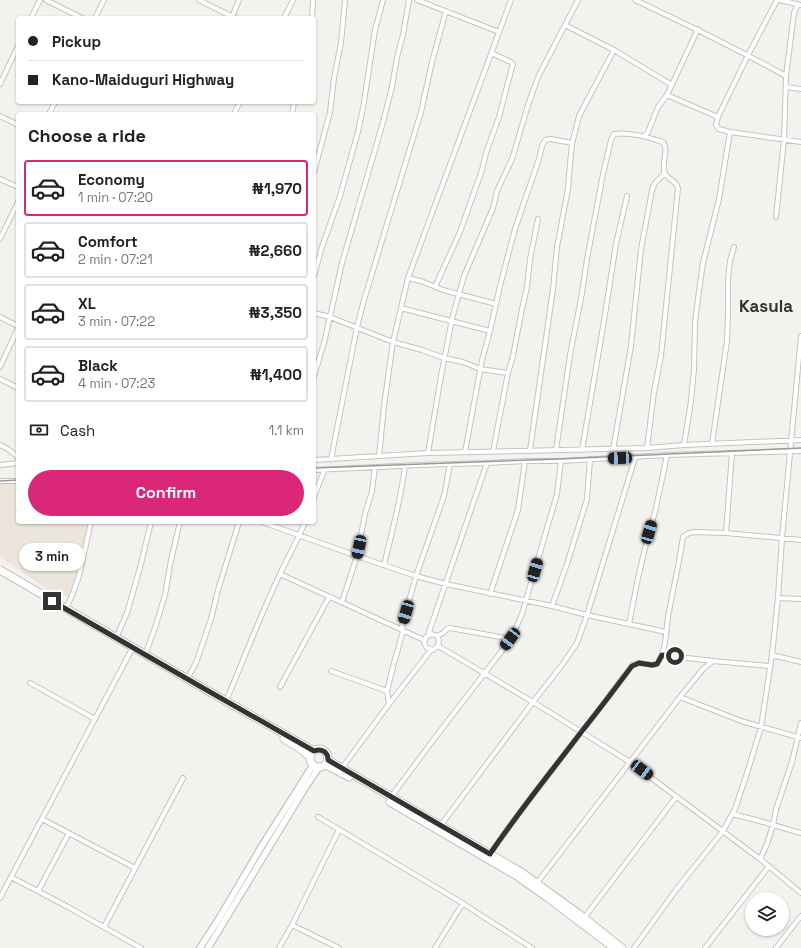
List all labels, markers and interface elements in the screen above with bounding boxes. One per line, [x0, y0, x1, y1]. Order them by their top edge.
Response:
text: Pickup [52, 32, 101, 51]
text: Kano-Maiduguri Highway [52, 70, 234, 89]
text: Choose a ride [28, 124, 146, 147]
icon: car [30, 170, 66, 206]
text: Economy [78, 170, 145, 189]
text: ₦1,970 [252, 179, 302, 198]
text: 1 min · 07:20 [78, 189, 153, 206]
icon: car [30, 232, 66, 268]
text: Comfort [78, 232, 138, 251]
text: ₦2,660 [248, 241, 302, 260]
text: 2 min · 07:21 [78, 251, 153, 268]
icon: car [30, 294, 66, 330]
text: XL [78, 294, 96, 313]
district label: Kasula [739, 295, 793, 317]
text: ₦3,350 [249, 303, 302, 322]
text: 3 min · 07:22 [78, 313, 155, 330]
icon: car [30, 356, 66, 392]
text: Black [78, 356, 118, 375]
text: ₦1,400 [250, 365, 302, 384]
text: 4 min · 07:23 [78, 375, 155, 392]
icon: cash [28, 419, 50, 441]
text: Cash [60, 421, 95, 440]
text: 1.1 km [269, 422, 304, 439]
car [608, 452, 632, 464]
button: Confirm [28, 470, 304, 516]
car [640, 519, 658, 545]
car [351, 534, 367, 560]
callout: 3 min [19, 543, 85, 571]
text: 3 min [35, 548, 69, 565]
car [526, 557, 544, 583]
route end [43, 592, 61, 610]
car [397, 599, 415, 625]
car [498, 626, 522, 652]
route start [666, 647, 684, 665]
car [629, 758, 655, 782]
map controls [745, 892, 789, 936]
button: layers [745, 892, 789, 936]

